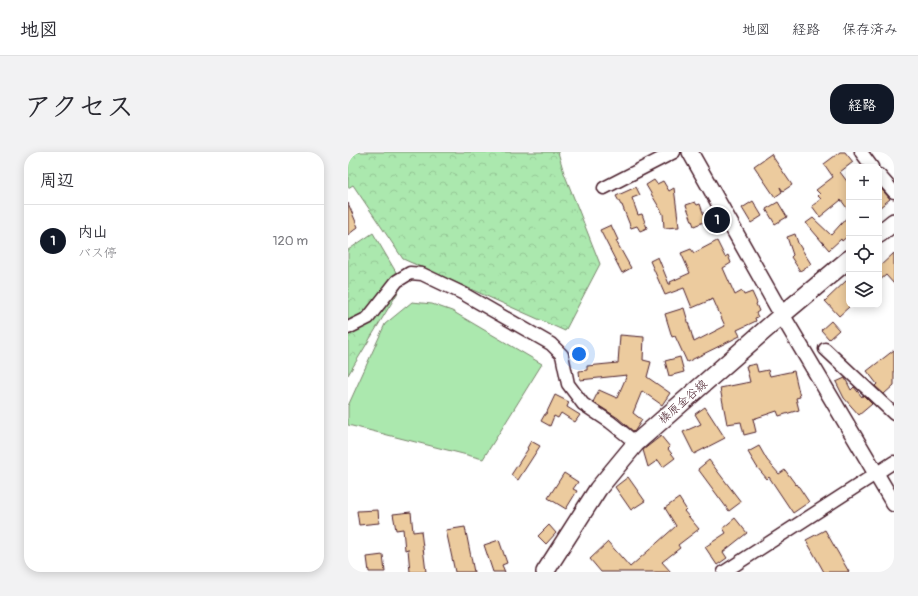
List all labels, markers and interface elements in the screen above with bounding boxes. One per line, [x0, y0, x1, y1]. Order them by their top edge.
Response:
text: 地図 [20, 18, 58, 42]
text: 地図 [742, 21, 770, 38]
text: 経路 [792, 21, 820, 38]
text: 保存済み [842, 21, 898, 38]
button: 経路 [830, 84, 894, 124]
text: アクセス [24, 90, 134, 125]
map controls [846, 164, 882, 308]
button: + [846, 164, 882, 200]
text: 周辺 [40, 170, 74, 191]
button: − [846, 200, 882, 236]
pin: 1 [704, 205, 730, 235]
text: 内山 [78, 223, 108, 242]
text: 1 [50, 233, 56, 249]
text: 120 m [272, 233, 308, 249]
button: locate [846, 236, 882, 272]
text: バス停 [78, 245, 117, 261]
button: layers [846, 272, 882, 308]
your location [569, 344, 589, 364]
street label: 榛原金谷線 [655, 377, 711, 427]

